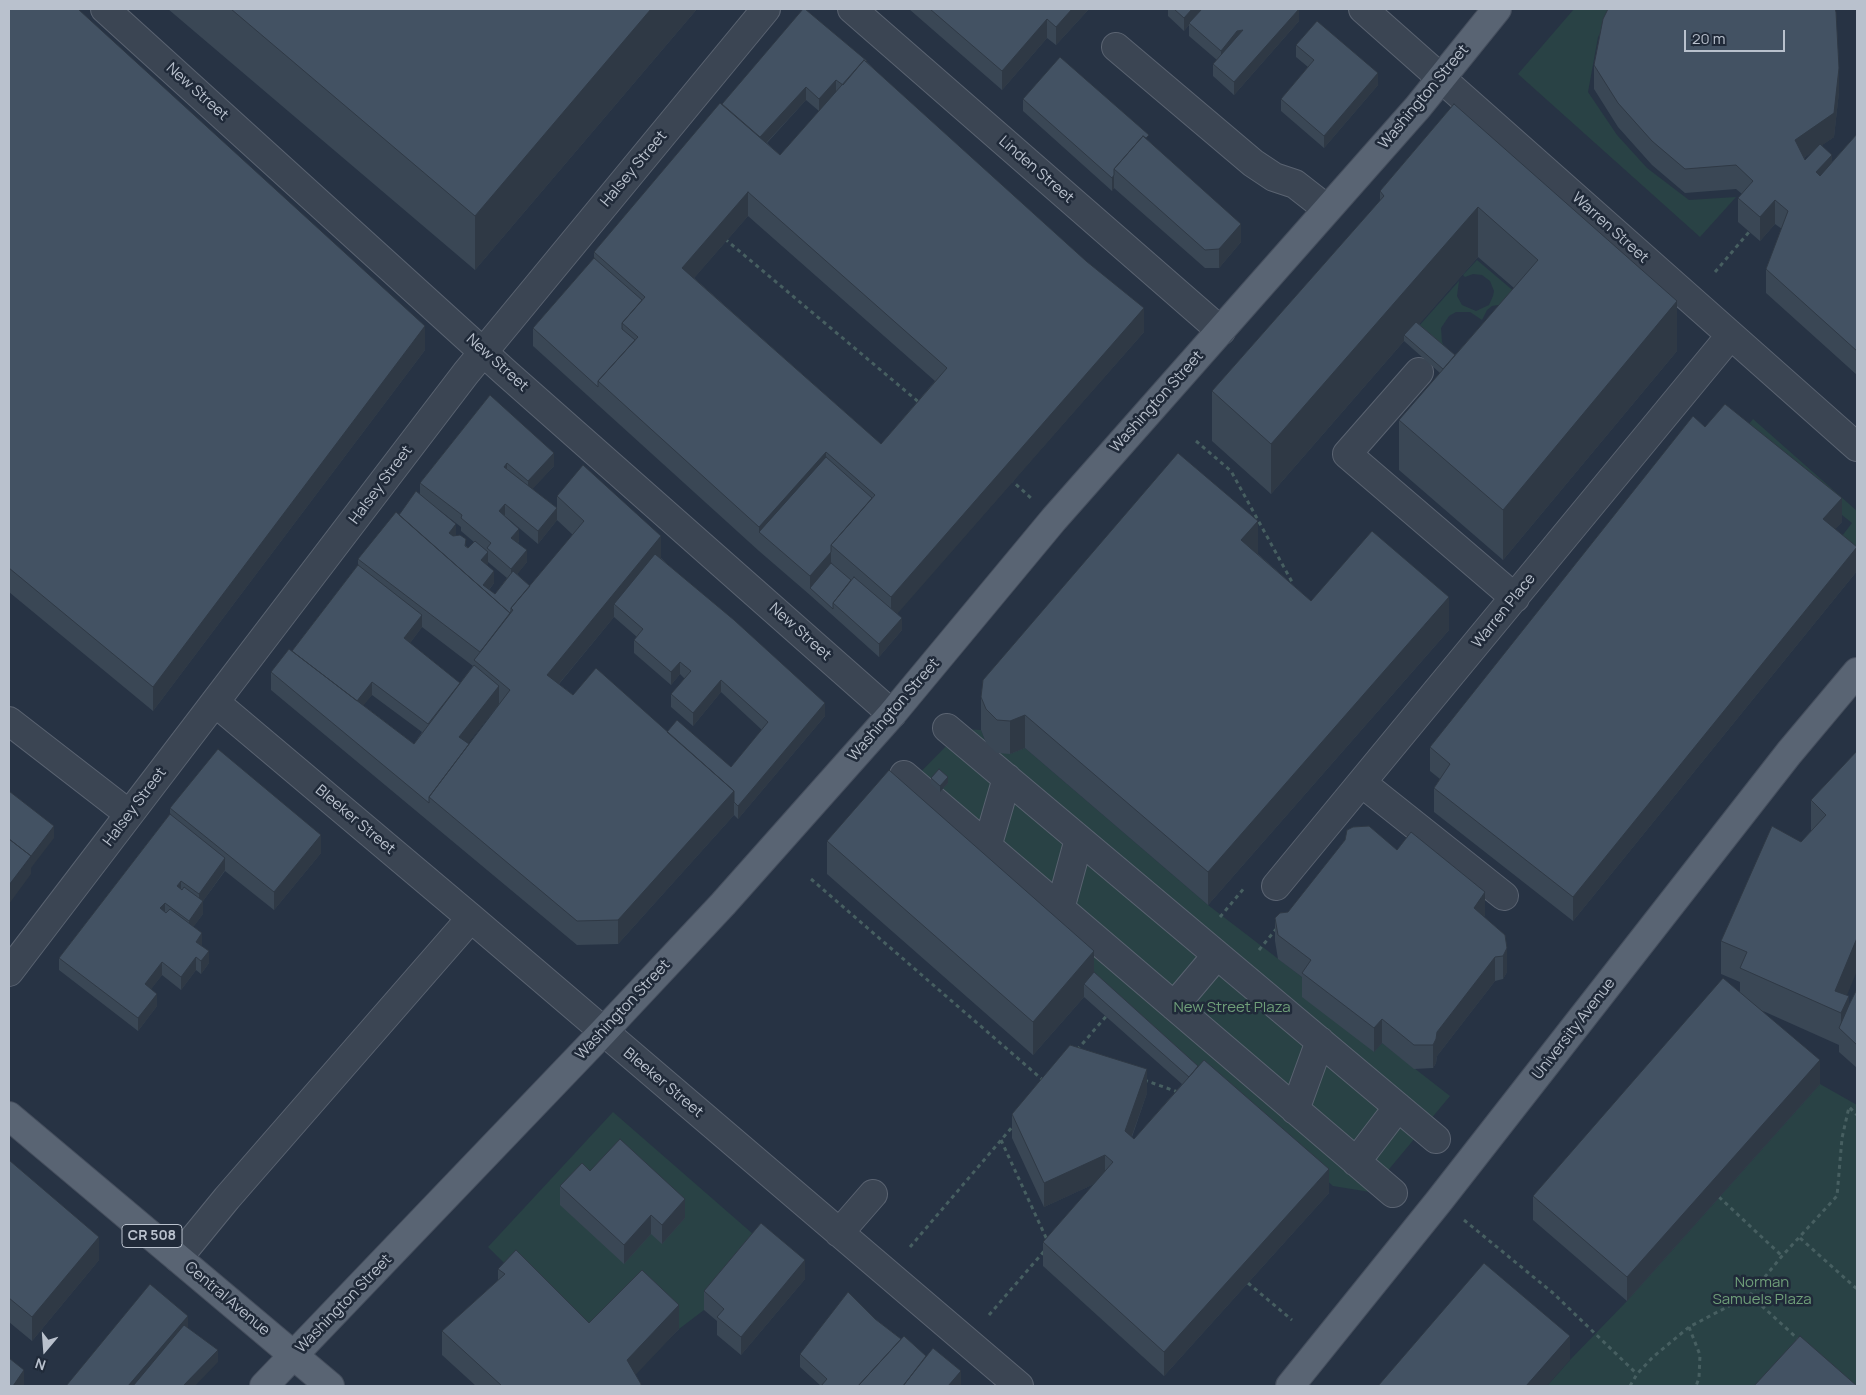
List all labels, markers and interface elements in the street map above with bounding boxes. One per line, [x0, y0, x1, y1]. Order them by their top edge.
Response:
scale bar [1686, 20, 1787, 52]
text: 20 m [1692, 28, 1725, 49]
street label: Washington Street [1375, 41, 1473, 153]
street label: New Street [162, 59, 232, 125]
street label: Halsey Street [597, 127, 671, 211]
street label: Linden Street [995, 133, 1077, 207]
street label: Warren Street [1568, 189, 1652, 267]
street label: New Street [462, 330, 532, 396]
street label: Washington Street [1107, 348, 1207, 456]
street label: Halsey Street [346, 442, 416, 528]
street label: Warren Place [1469, 570, 1539, 652]
street label: New Street [765, 599, 835, 665]
street label: Washington Street [844, 655, 944, 765]
street label: Halsey Street [100, 764, 170, 850]
street label: Bleeker Street [311, 781, 399, 859]
street label: Washington Street [572, 956, 674, 1064]
street label: University Avenue [1529, 975, 1619, 1083]
park label: New Street Plaza [1173, 999, 1291, 1017]
street label: Bleeker Street [619, 1044, 707, 1122]
road number: CR 508 [122, 1224, 182, 1248]
street label: Washington Street [292, 1251, 396, 1357]
street label: Central Avenue [181, 1258, 273, 1340]
park label: Norman Samuels Plaza [1712, 1274, 1812, 1309]
north arrow [20, 1325, 70, 1375]
text: N [32, 1354, 48, 1375]

